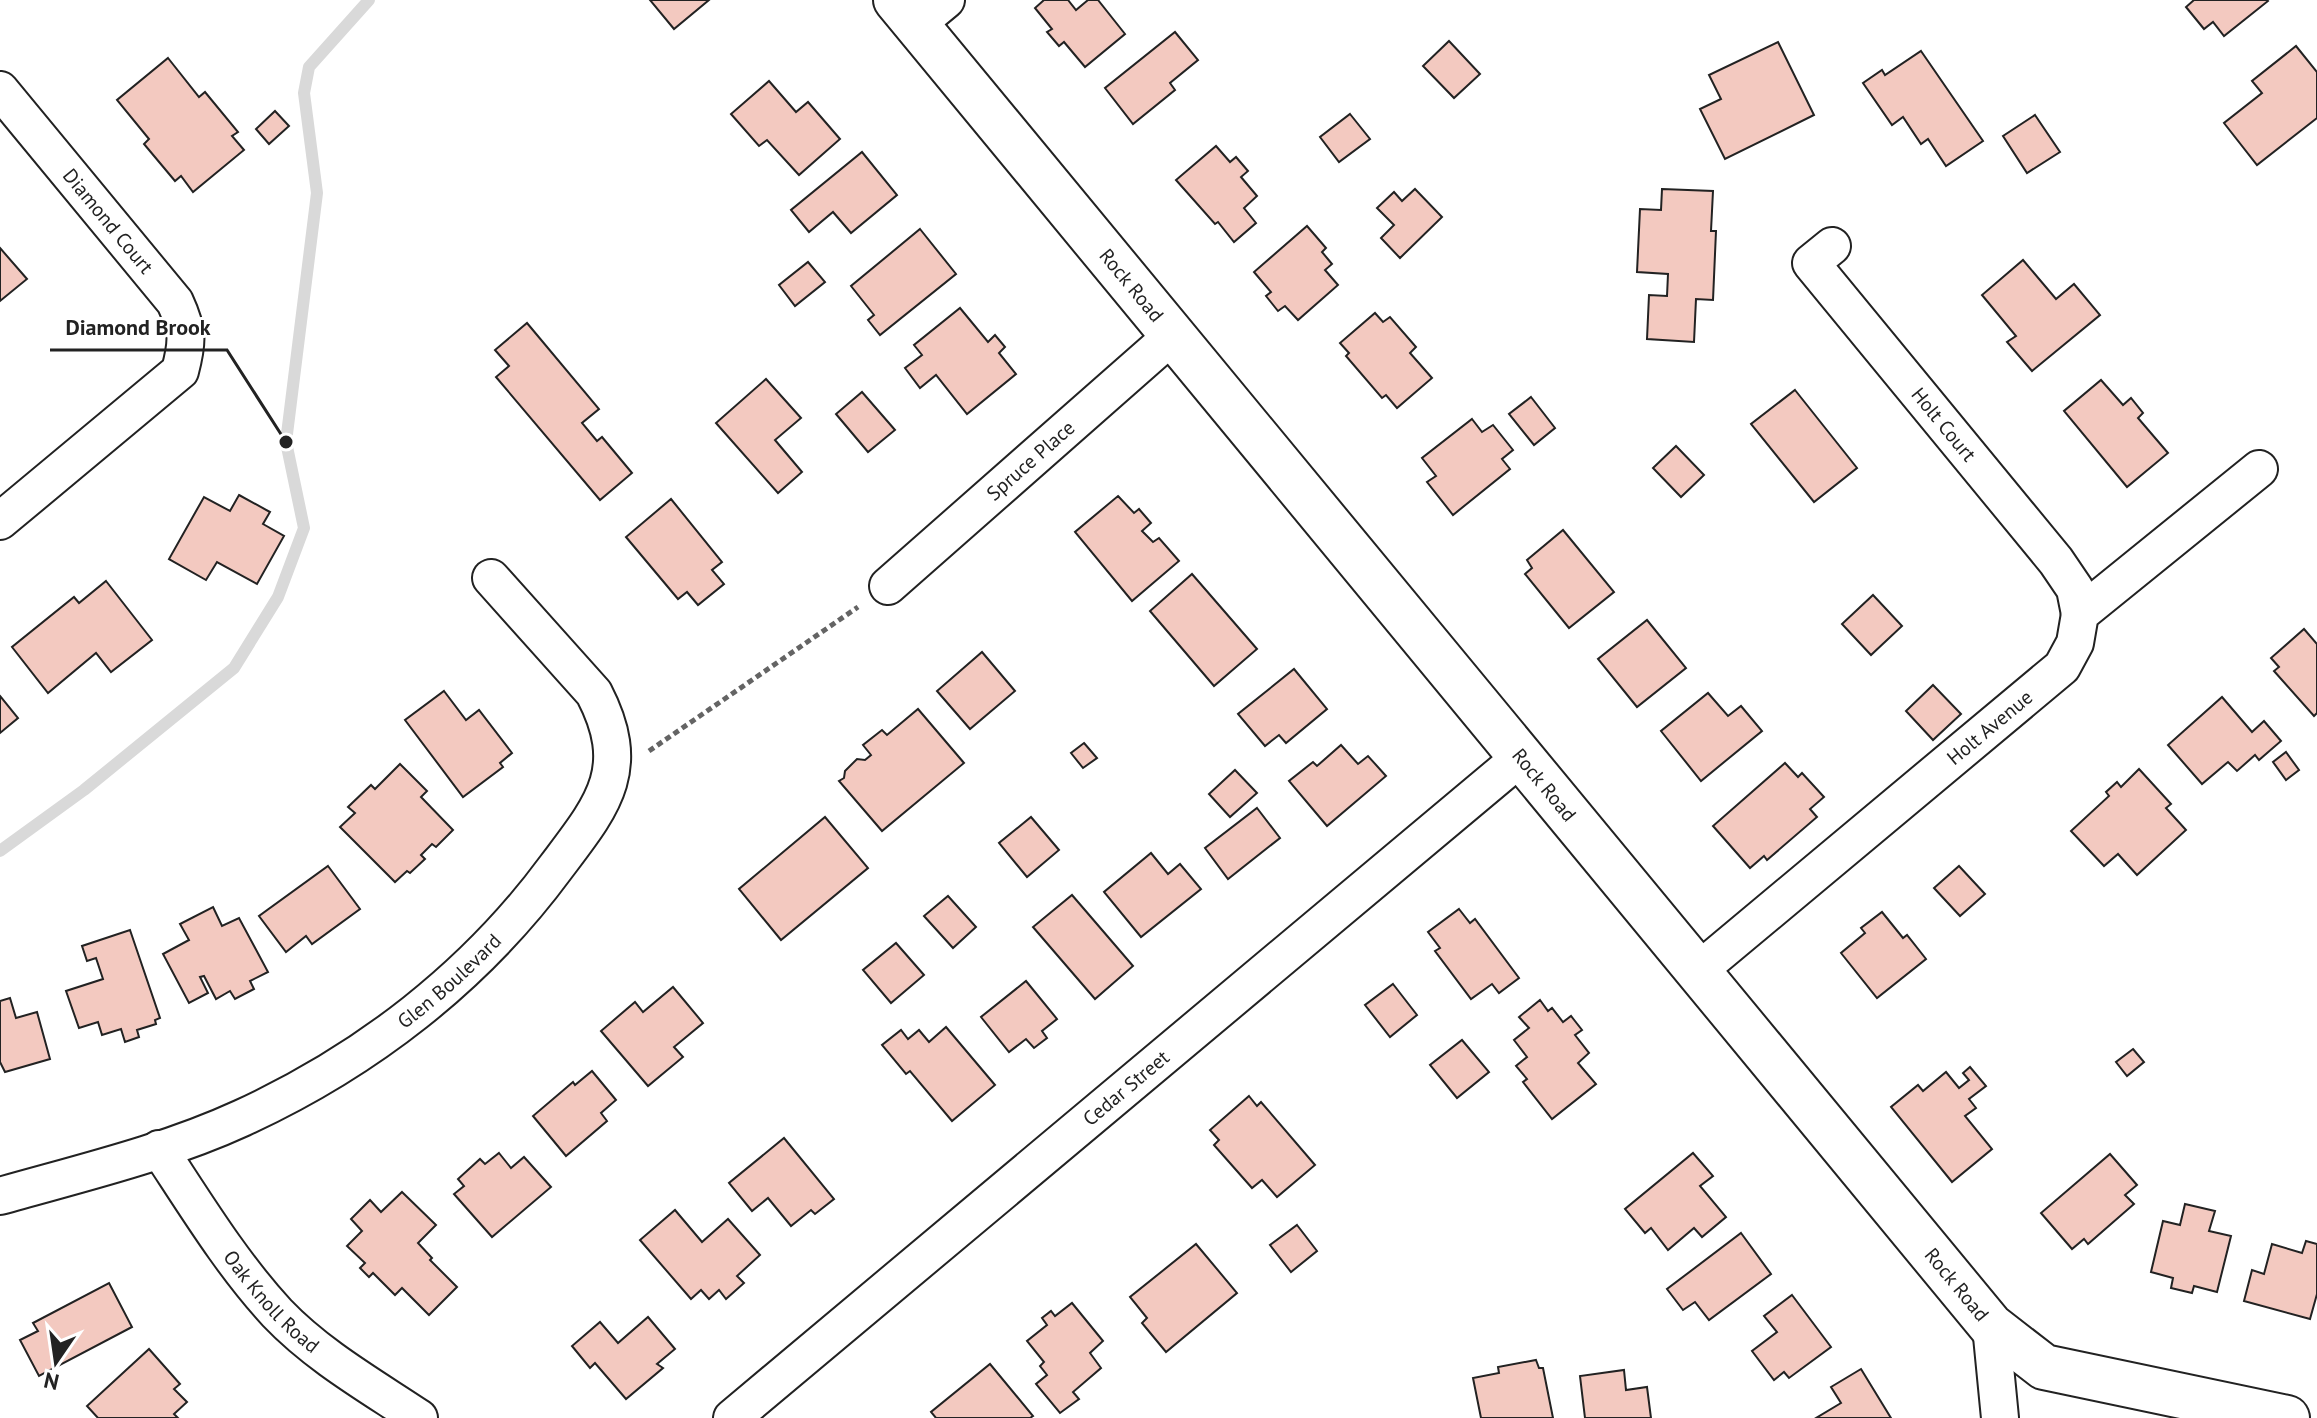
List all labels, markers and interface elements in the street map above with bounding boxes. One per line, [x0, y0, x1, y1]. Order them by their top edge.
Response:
street label: Diamond Court [57, 163, 159, 279]
street label: Rock Road [1094, 243, 1169, 327]
callout: Diamond Brook [50, 304, 227, 350]
text: Diamond Brook [65, 313, 211, 341]
street label: Holt Court [1906, 382, 1982, 467]
street label: Spruce Place [981, 415, 1080, 506]
street label: Holt Avenue [1941, 684, 2038, 771]
street label: Rock Road [1506, 743, 1582, 827]
street label: Glen Boulevard [392, 928, 507, 1034]
street label: Cedar Street [1077, 1044, 1175, 1132]
street label: Rock Road [1919, 1243, 1995, 1327]
street label: Oak Knoll Road [218, 1245, 325, 1359]
north arrow [16, 1322, 96, 1402]
text: N [41, 1366, 62, 1397]

